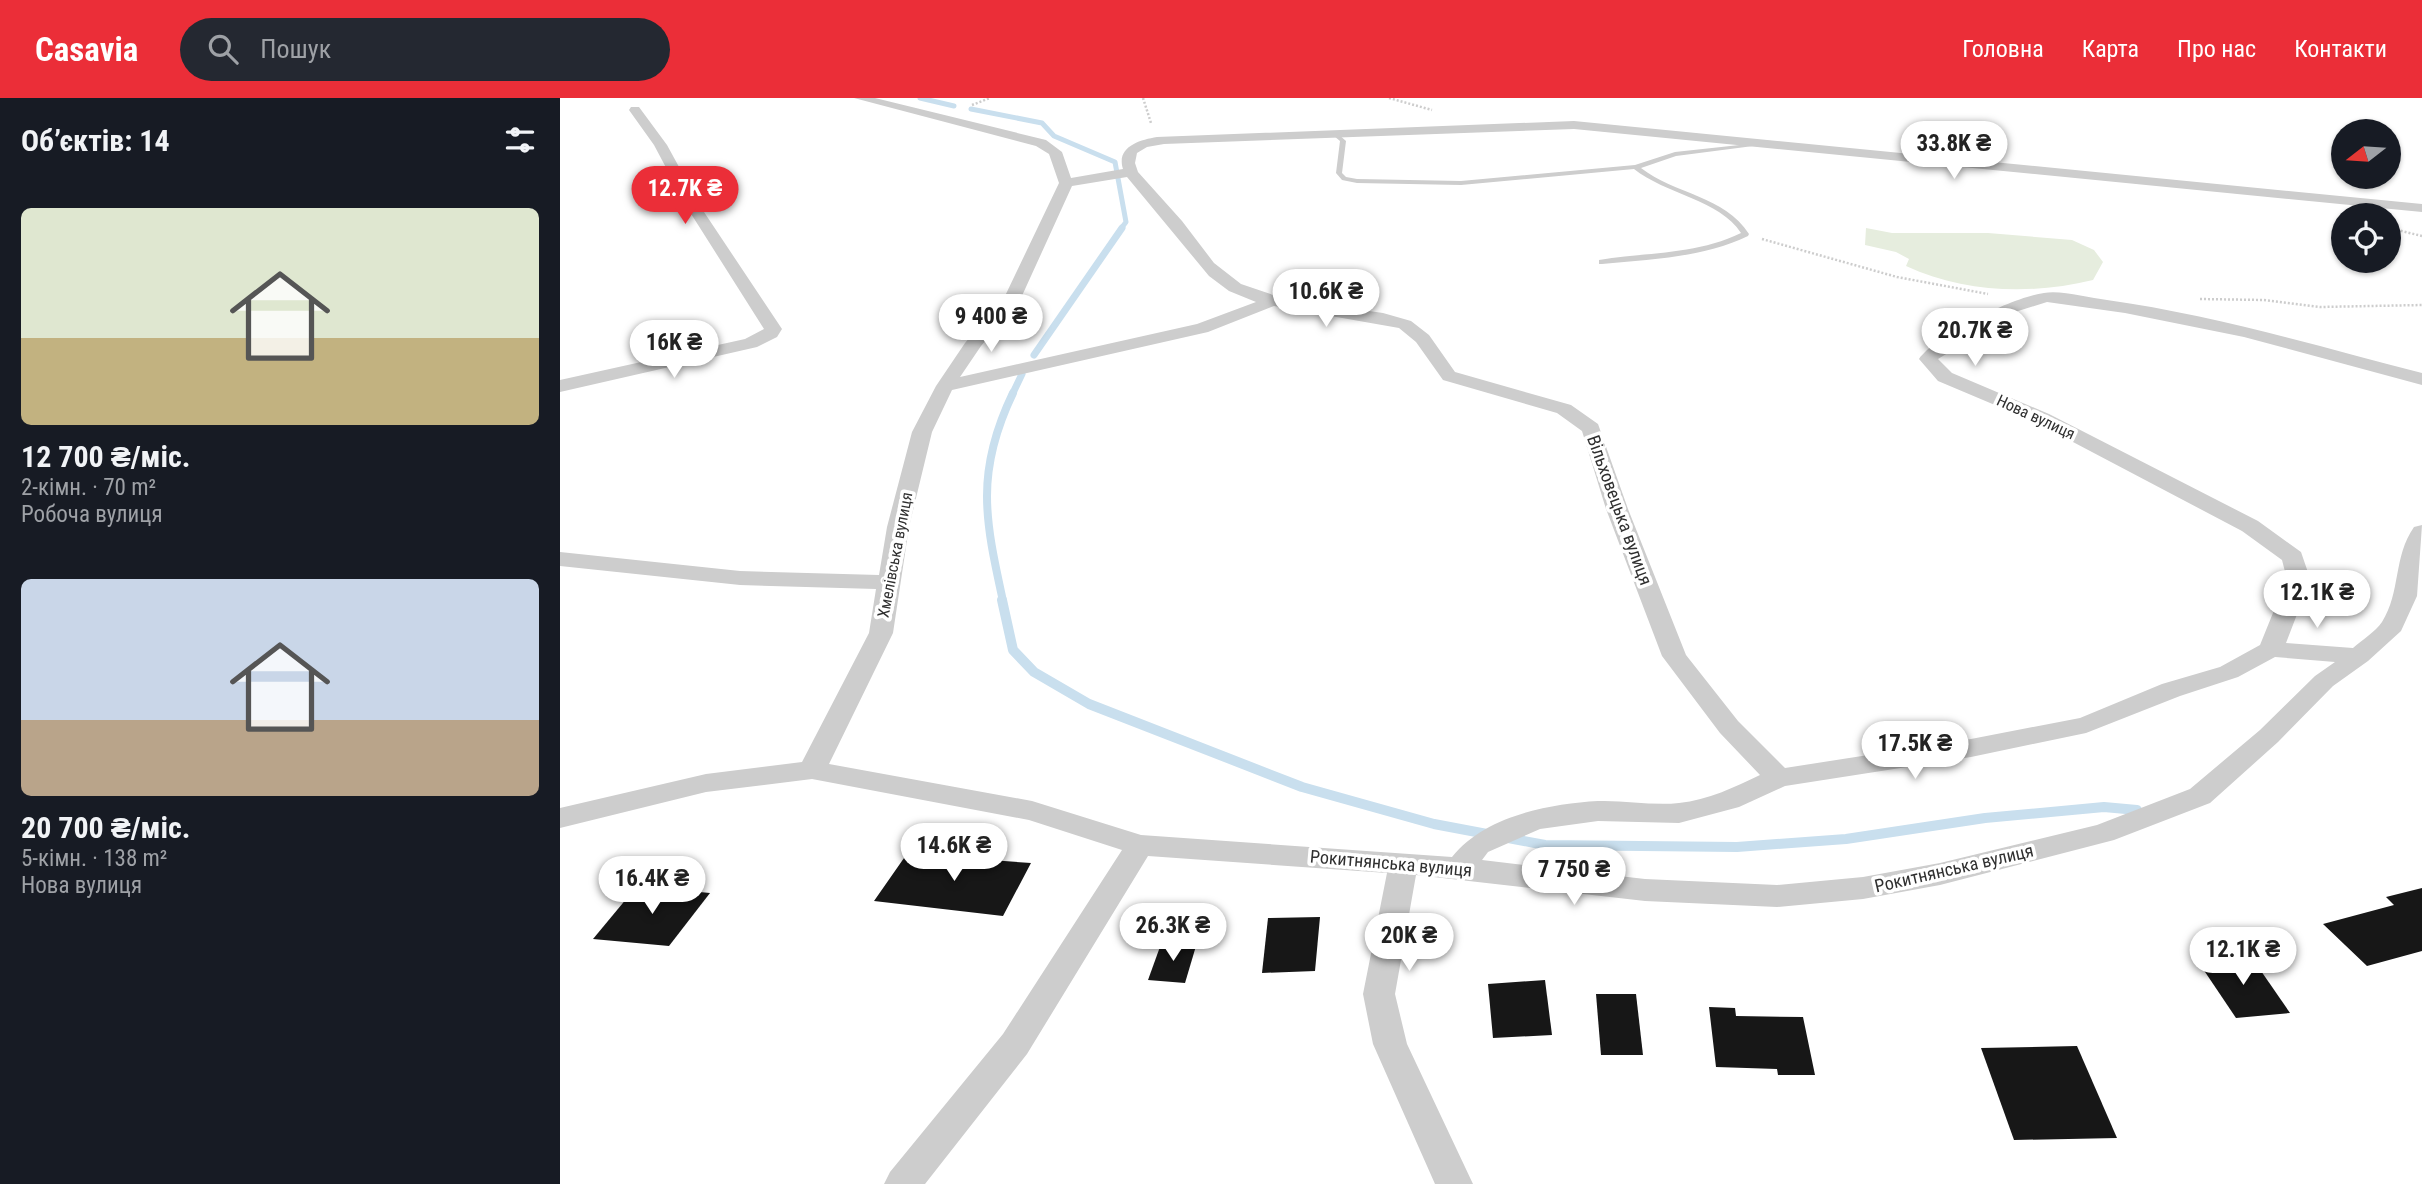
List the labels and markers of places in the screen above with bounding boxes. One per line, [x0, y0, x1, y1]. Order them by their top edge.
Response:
pin: 33.8K ₴ [1889, 122, 2019, 181]
pin: 12.7K ₴ [620, 166, 750, 226]
pin: 10.6K ₴ [1261, 270, 1391, 329]
pin: 9 400 ₴ [926, 294, 1056, 354]
pin: 20.7K ₴ [1910, 308, 2040, 368]
pin: 16K ₴ [625, 320, 723, 380]
pin: 12.1K ₴ [2252, 570, 2382, 630]
pin: 17.5K ₴ [1850, 722, 1980, 781]
pin: 14.6K ₴ [889, 824, 1019, 883]
pin: 7 750 ₴ [1509, 848, 1639, 907]
pin: 16.4K ₴ [587, 856, 717, 916]
pin: 26.3K ₴ [1108, 904, 1238, 963]
pin: 20K ₴ [1360, 914, 1458, 973]
pin: 12.1K ₴ [2178, 928, 2308, 987]

